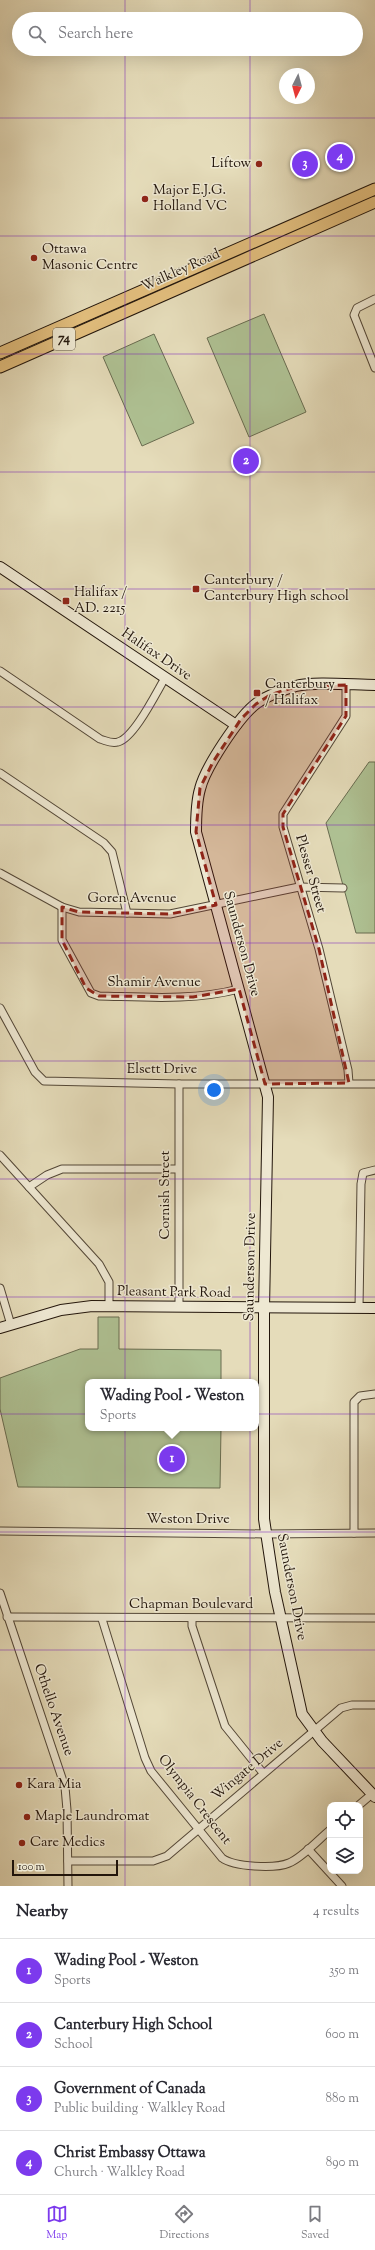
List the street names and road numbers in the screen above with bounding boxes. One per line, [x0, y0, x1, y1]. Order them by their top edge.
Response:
street label: Walkley Road [138, 245, 224, 297]
road number: 74 [53, 328, 75, 350]
street label: Halifax Drive [117, 624, 195, 686]
street label: Plesser Street [289, 833, 331, 915]
street label: Goren Avenue [88, 889, 176, 909]
street label: Saunderson Drive [217, 889, 265, 999]
street label: Shamir Avenue [107, 973, 201, 993]
street label: Elsett Drive [127, 1060, 197, 1080]
street label: Cornish Street [156, 1150, 176, 1239]
street label: Saunderson Drive [240, 1213, 262, 1321]
street label: Pleasant Park Road [117, 1282, 231, 1304]
street label: Weston Drive [146, 1510, 230, 1530]
street label: Saunderson Drive [271, 1532, 311, 1642]
street label: Chapman Boulevard [129, 1595, 253, 1615]
street label: Othello Avenue [28, 1661, 78, 1759]
street label: Wingate Drive [208, 1734, 288, 1806]
street label: Olympia Crescent [152, 1751, 236, 1849]

